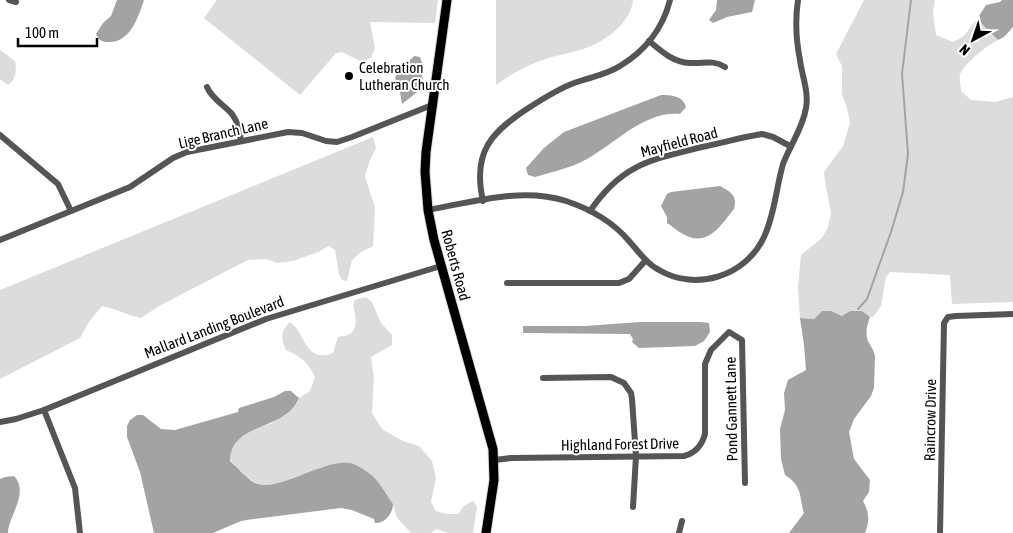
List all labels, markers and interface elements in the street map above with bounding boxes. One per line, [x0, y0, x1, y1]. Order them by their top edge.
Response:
scale bar [18, 15, 96, 47]
north arrow [948, 15, 998, 65]
text: 100 m [25, 24, 59, 41]
text: N [956, 41, 973, 59]
place label: Celebration Lutheran Church [359, 59, 449, 93]
marker: Celebration Lutheran Church [343, 70, 355, 82]
street label: Lige Branch Lane [177, 114, 270, 152]
street label: Mayfield Road [639, 124, 719, 160]
street label: Roberts Road [438, 228, 474, 302]
street label: Mallard Landing Boulevard [142, 292, 286, 362]
street label: Pond Gannett Lane [722, 356, 740, 461]
street label: Raincrow Drive [921, 379, 939, 461]
street label: Highland Forest Drive [561, 434, 679, 454]

